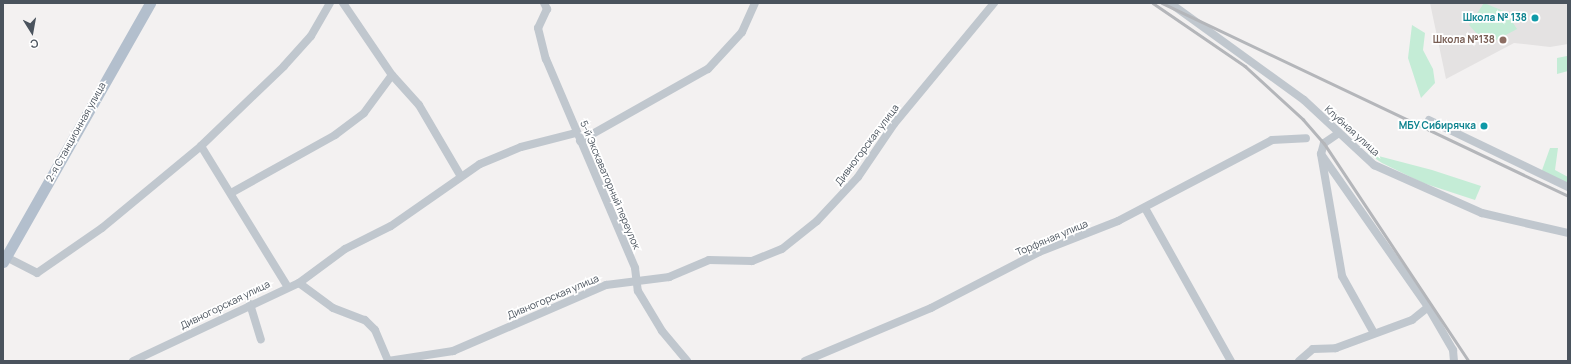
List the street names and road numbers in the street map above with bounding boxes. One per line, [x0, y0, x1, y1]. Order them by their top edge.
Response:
street label: 2-я Станционная улица [44, 80, 108, 184]
street label: Дивногорская улица [833, 102, 901, 188]
street label: Клубная улица [1322, 103, 1382, 159]
street label: 5-й Экскаваторный переулок [577, 119, 643, 251]
street label: Торфяная улица [1014, 217, 1090, 259]
street label: Дивногорская улица [505, 272, 601, 322]
street label: Дивногорская улица [178, 278, 272, 332]

